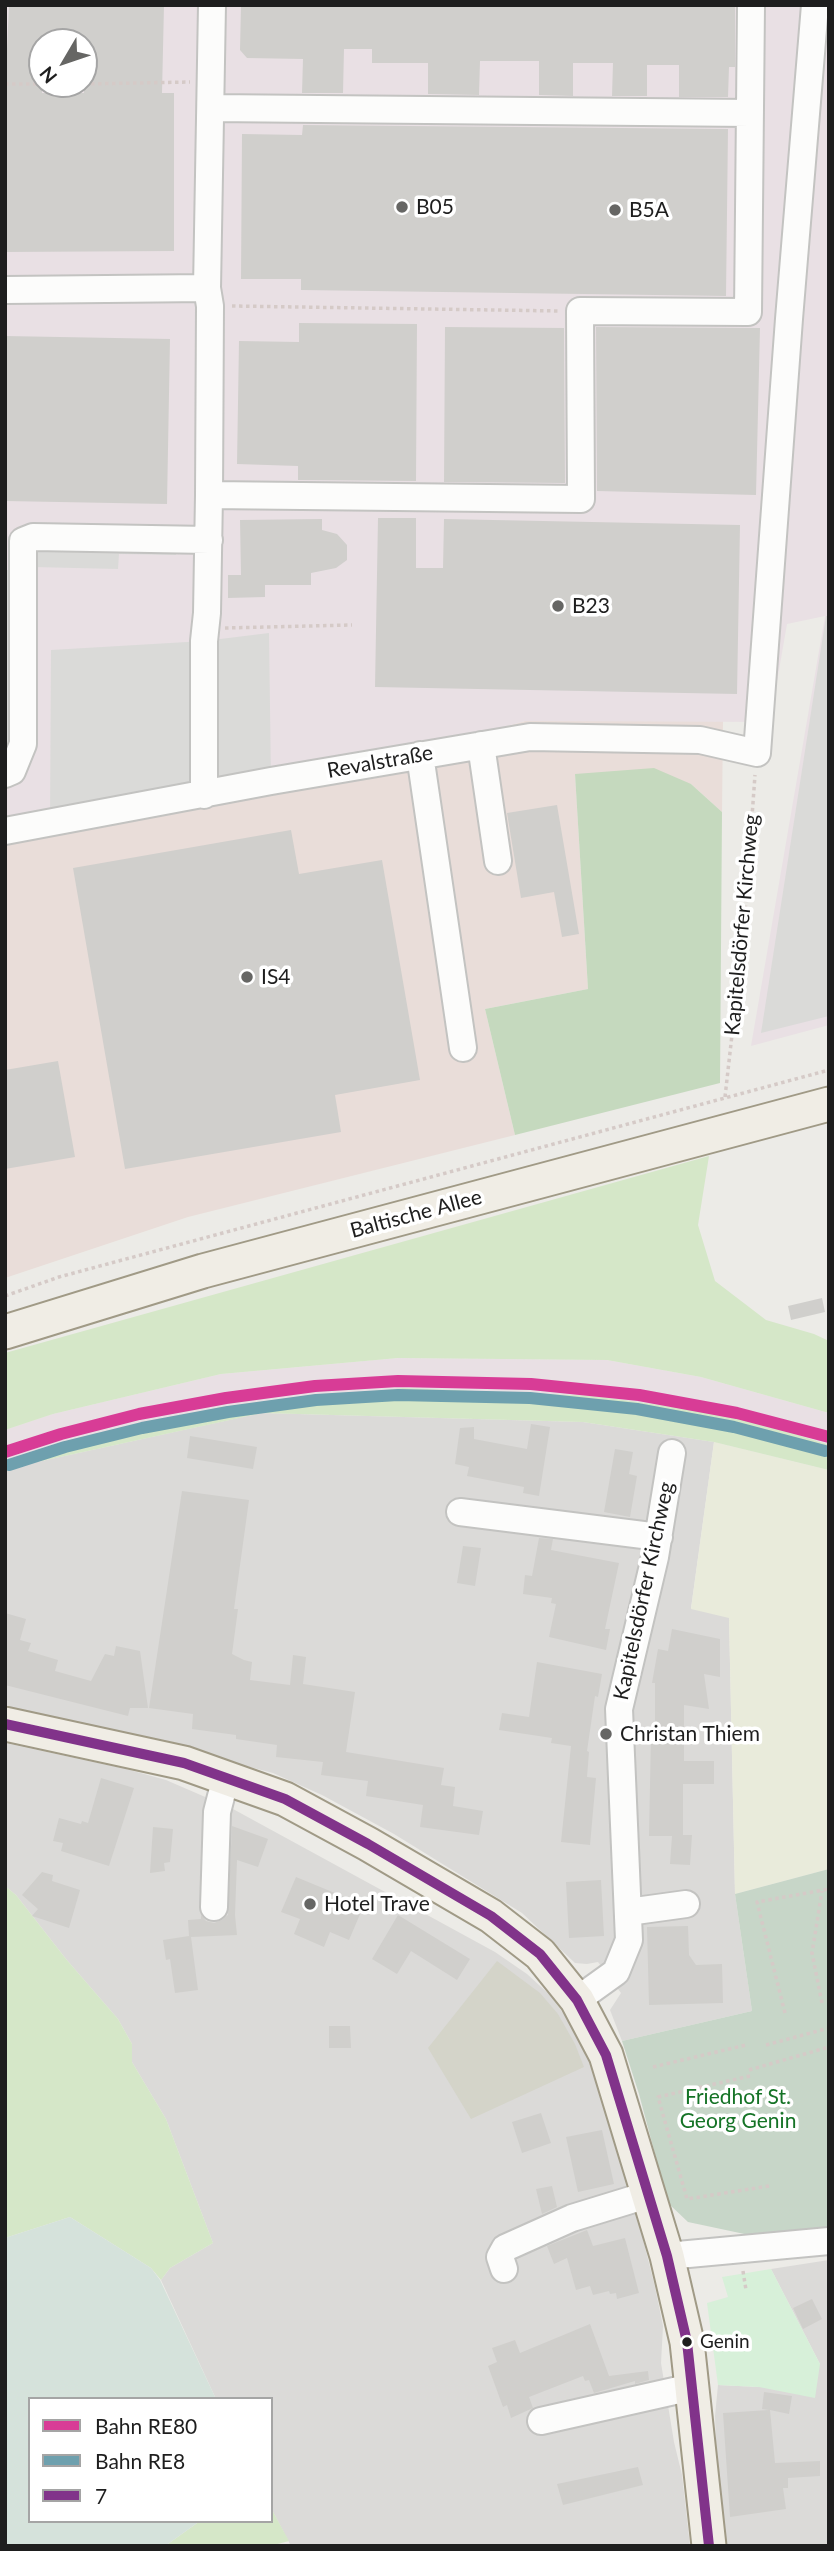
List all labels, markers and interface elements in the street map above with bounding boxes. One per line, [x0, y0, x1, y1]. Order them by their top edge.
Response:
north arrow [28, 28, 98, 98]
text: N [34, 62, 61, 88]
place label: B05 [416, 194, 454, 220]
place label: B5A [629, 197, 669, 223]
marker: B05 [394, 199, 410, 215]
marker: B5A [607, 202, 623, 218]
place label: B23 [572, 593, 610, 619]
marker: B23 [550, 598, 566, 614]
street label: Revalstraße [325, 740, 435, 784]
street label: Kapitelsdörfer Kirchweg [720, 813, 764, 1037]
place label: IS4 [261, 964, 290, 990]
marker: IS4 [239, 969, 255, 985]
street label: Baltische Allee [347, 1184, 485, 1244]
street label: Kapitelsdörfer Kirchweg [609, 1480, 679, 1702]
place label: Christan Thiem [620, 1721, 760, 1747]
marker: Christan Thiem [598, 1726, 614, 1742]
place label: Hotel Trave [324, 1891, 430, 1917]
marker: Hotel Trave [302, 1896, 318, 1912]
park label: Friedhof St. Georg Genin [680, 2084, 796, 2134]
place label: Genin [700, 2331, 750, 2353]
marker: Genin [680, 2335, 694, 2349]
legend [28, 2397, 273, 2523]
text: Bahn RE80 [95, 2413, 197, 2438]
text: Bahn RE8 [95, 2448, 185, 2473]
text: 7 [95, 2483, 107, 2508]

